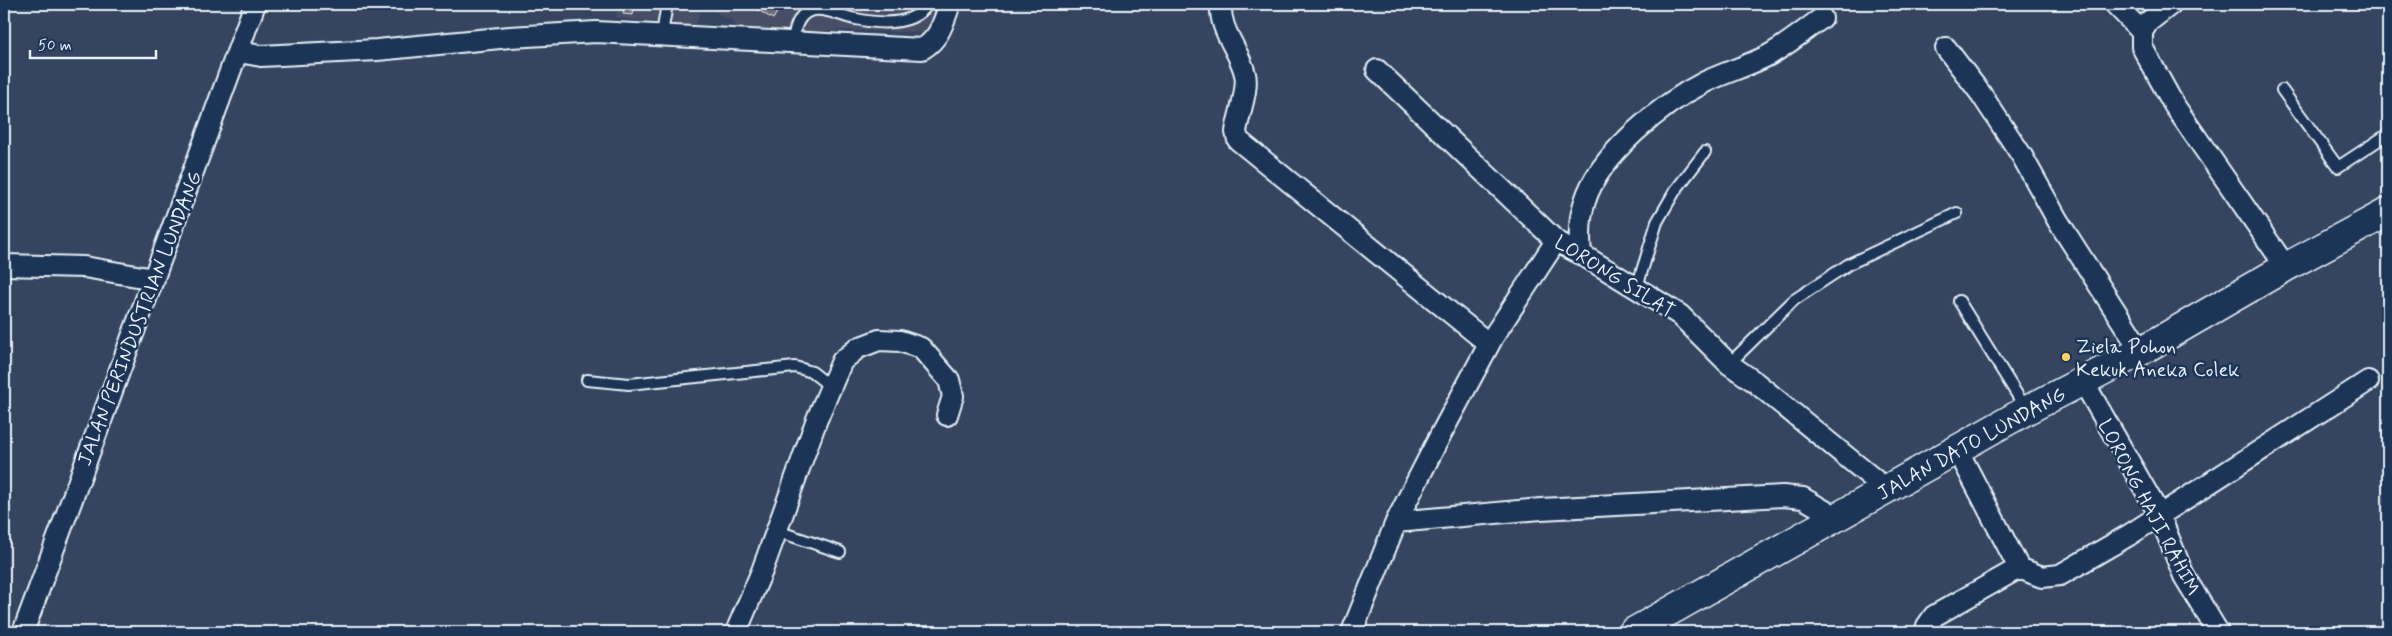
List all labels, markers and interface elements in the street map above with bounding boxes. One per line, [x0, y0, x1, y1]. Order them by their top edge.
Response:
scale bar [30, 28, 156, 60]
text: 50 m [38, 36, 72, 56]
street label: JALAN PERINDUSTRIAN LUNDANG [72, 167, 209, 470]
street label: LORONG SILAT [1549, 229, 1680, 325]
place label: Ziela Pohon Kekuk Aneka Colek [2076, 334, 2240, 384]
marker: Ziela Pohon Kekuk Aneka Colek [2060, 351, 2072, 363]
street label: JALAN DATO LUNDANG [1873, 381, 2071, 507]
street label: LORONG HAJI RAHIM [2091, 415, 2207, 601]

